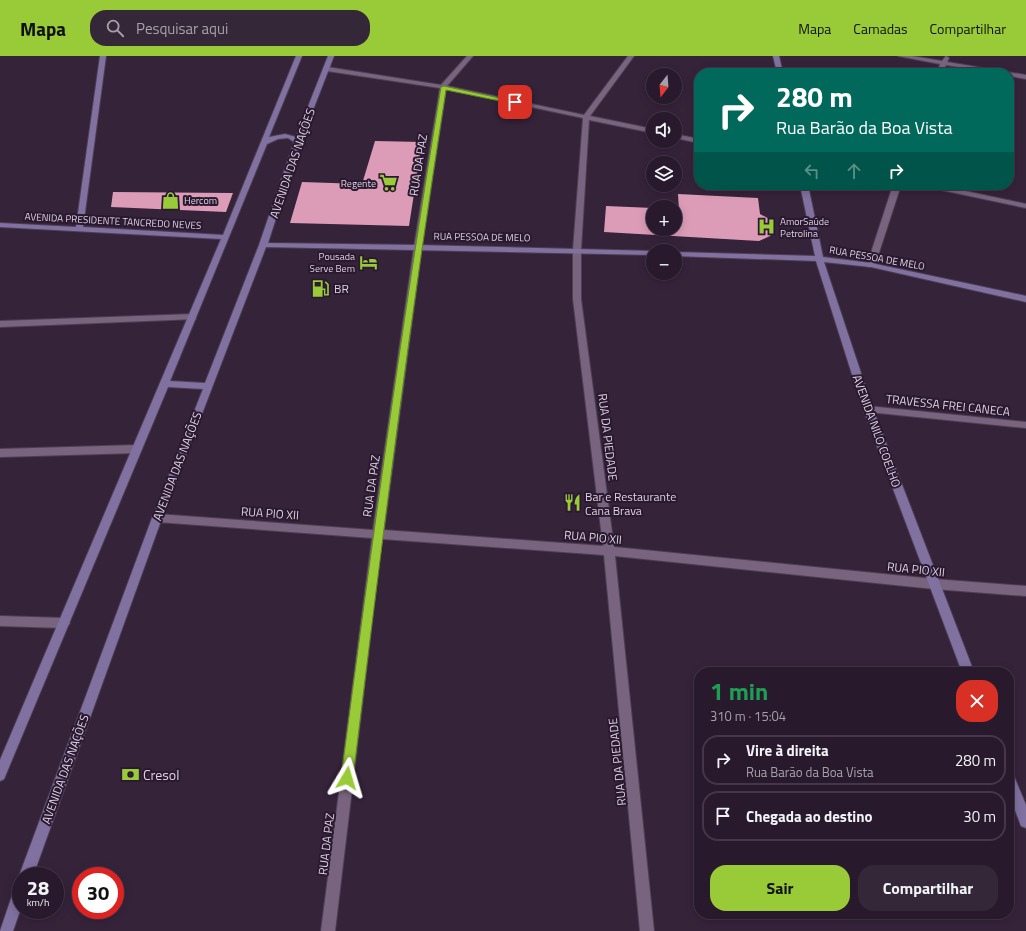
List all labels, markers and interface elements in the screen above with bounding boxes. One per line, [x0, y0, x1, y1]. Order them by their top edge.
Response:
search box [90, 10, 370, 46]
text: Mapa [20, 14, 66, 43]
icon: search [104, 17, 126, 39]
text: Pesquisar aqui [136, 17, 228, 40]
text: Mapa [798, 18, 831, 39]
text: Camadas [853, 18, 908, 39]
text: Compartilhar [930, 18, 1006, 39]
north arrow [646, 68, 682, 104]
map controls [646, 68, 682, 280]
text: 280 m [776, 75, 853, 118]
icon: right [710, 84, 762, 136]
pin [498, 85, 532, 119]
icon: arrive [504, 91, 526, 113]
street label: AVENIDA DAS NAÇÕES [264, 105, 320, 221]
button: sound [646, 112, 682, 148]
text: Rua Barão da Boa Vista [776, 114, 953, 141]
street label: RUA DA PAZ [404, 133, 432, 197]
button: layers [646, 156, 682, 192]
icon: left [801, 160, 823, 182]
icon: ahead [843, 160, 865, 182]
icon: right [885, 160, 907, 182]
supermarket icon: Regente [379, 173, 399, 193]
place label: Regente [341, 176, 376, 191]
shop icon: Hercom [161, 190, 181, 210]
place label: Hercom [184, 193, 217, 208]
button: + [646, 200, 682, 236]
street label: AVENIDA PRESIDENTE TANCREDO NEVES [24, 209, 202, 233]
place label: AmorSaúde Petrolina [780, 214, 829, 241]
hospital icon: AmorSaúde Petrolina [757, 217, 777, 237]
street label: RUA PESSOA DE MELO [433, 229, 531, 245]
street label: RUA PESSOA DE MELO [828, 242, 926, 274]
button: − [646, 244, 682, 280]
place label: Pousada Serve Bem [310, 249, 355, 276]
hotel icon: Pousada Serve Bem [358, 252, 378, 272]
fuel station icon: BR [311, 278, 331, 298]
place label: BR [334, 279, 349, 298]
street label: AVENIDA NILO COELHO [848, 372, 906, 490]
street label: TRAVESSA FREI CANECA [885, 389, 1011, 421]
street label: RUA DA PIEDADE [593, 392, 623, 482]
street label: AVENIDA DAS NAÇÕES [147, 409, 207, 523]
street label: RUA DA PAZ [357, 454, 385, 518]
place label: Bar e Restaurante Cana Brava [585, 487, 676, 520]
restaurant icon: Bar e Restaurante Cana Brava [562, 493, 582, 513]
street label: RUA PIO XII [240, 501, 300, 525]
street label: RUA PIO XII [563, 525, 623, 549]
street label: RUA PIO XII [886, 557, 946, 581]
text: 1 min [710, 673, 768, 709]
button: close [956, 680, 998, 722]
text: 310 m · 15:04 [710, 706, 786, 726]
street label: AVENIDA DAS NAÇÕES [36, 712, 94, 826]
street label: RUA DA PIEDADE [603, 717, 631, 807]
text: Vire à direita [746, 739, 829, 762]
icon: right [712, 749, 734, 771]
text: 280 m [955, 749, 996, 772]
position arrow [326, 757, 368, 799]
text: Rua Barão da Boa Vista [746, 762, 874, 782]
bank icon: Cresol [120, 764, 140, 784]
place label: Cresol [143, 764, 179, 785]
icon: arrive [712, 805, 734, 827]
text: Chegada ao destino [746, 805, 872, 828]
text: 30 m [963, 805, 996, 828]
street label: RUA DA PAZ [313, 812, 339, 876]
button: Sair [710, 865, 850, 911]
button: Compartilhar [858, 865, 998, 911]
speed limit sign: 30 [72, 867, 124, 919]
text: 28 [27, 872, 49, 903]
text: km/h [27, 895, 49, 910]

